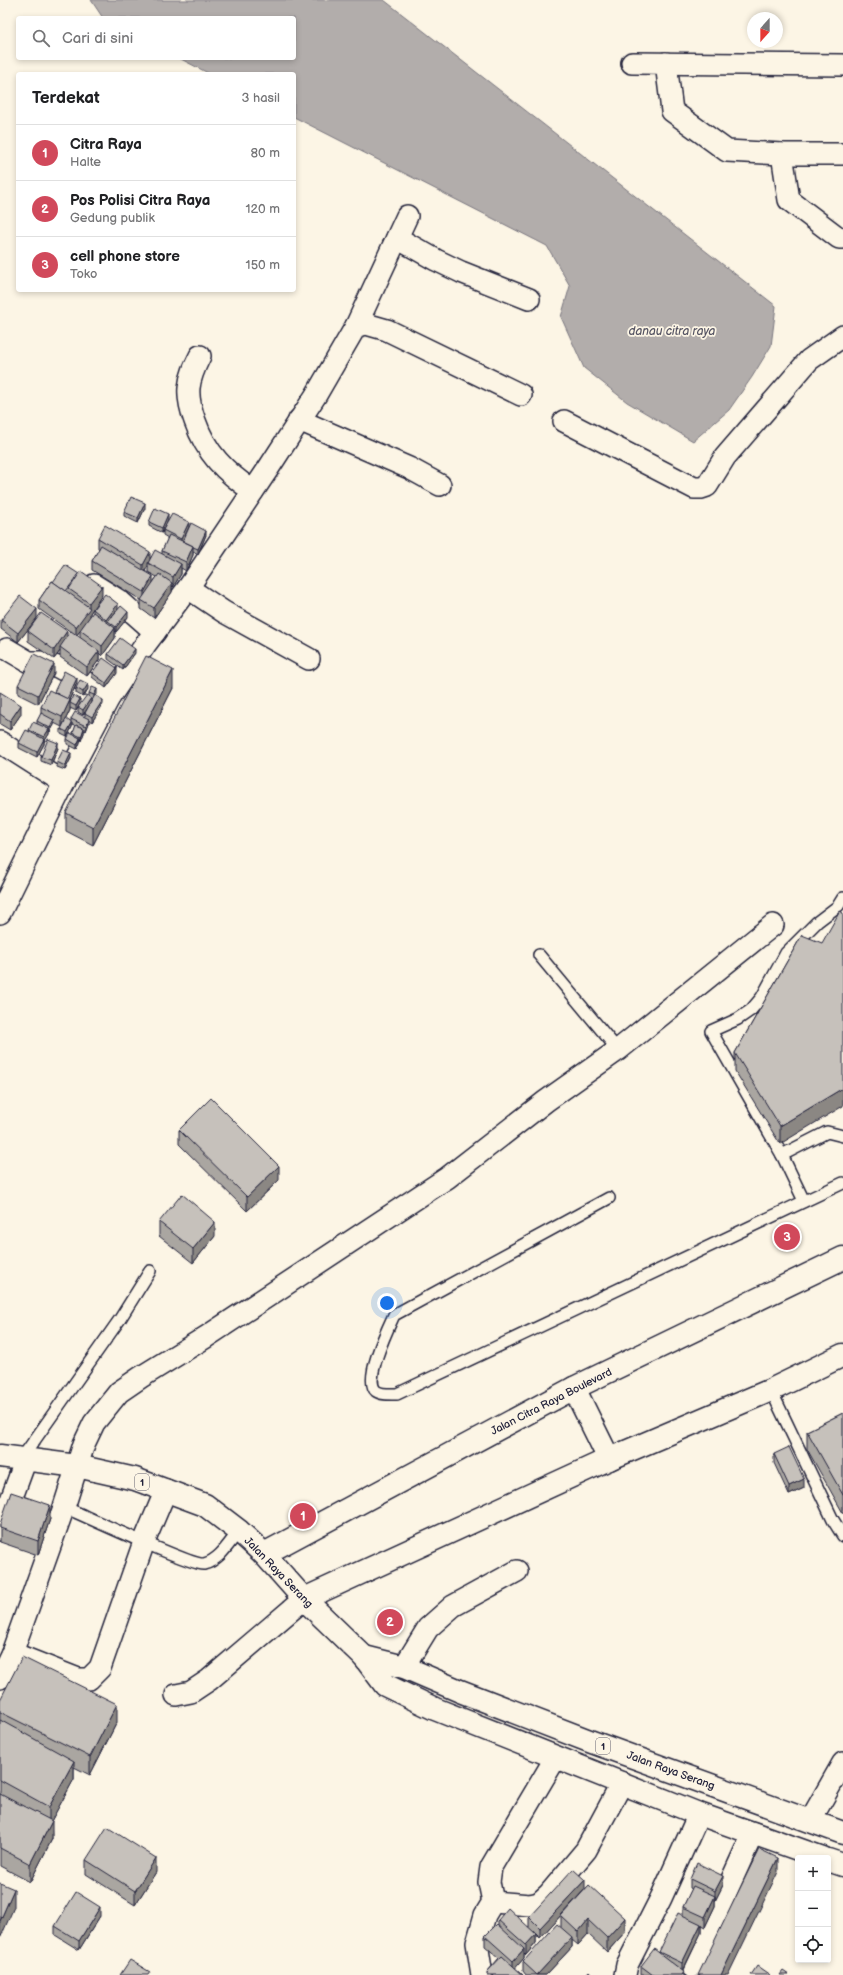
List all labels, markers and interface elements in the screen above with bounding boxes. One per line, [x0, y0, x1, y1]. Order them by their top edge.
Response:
north arrow [747, 12, 783, 48]
search box [16, 16, 296, 60]
icon: search [30, 27, 52, 49]
text: Cari di sini [62, 29, 133, 48]
text: Terdekat [32, 88, 100, 108]
text: 3 hasil [242, 90, 280, 106]
text: Citra Raya [70, 135, 142, 154]
text: 1 [42, 145, 48, 161]
text: 80 m [251, 145, 280, 161]
text: Halte [70, 154, 101, 170]
text: Pos Polisi Citra Raya [70, 191, 210, 210]
text: 2 [41, 201, 49, 217]
text: 120 m [245, 201, 280, 217]
text: Gedung publik [70, 210, 155, 226]
text: cell phone store [70, 247, 180, 266]
text: 3 [41, 257, 49, 273]
text: 150 m [246, 257, 280, 273]
text: Toko [70, 266, 97, 282]
water label: danau citra raya [629, 324, 716, 339]
pin: 3 [774, 1222, 800, 1252]
your location [377, 1293, 397, 1313]
street label: Jalan Citra Raya Boulevard [488, 1365, 614, 1438]
road number: 1 [135, 1474, 149, 1490]
pin: 1 [290, 1501, 316, 1531]
street label: Jalan Raya Serang [242, 1534, 316, 1610]
pin: 2 [377, 1607, 403, 1637]
road number: 1 [596, 1738, 610, 1754]
street label: Jalan Raya Serang [625, 1748, 717, 1792]
map controls [795, 1855, 831, 1963]
button: + [795, 1855, 831, 1891]
button: − [795, 1891, 831, 1927]
button: locate [795, 1927, 831, 1963]

